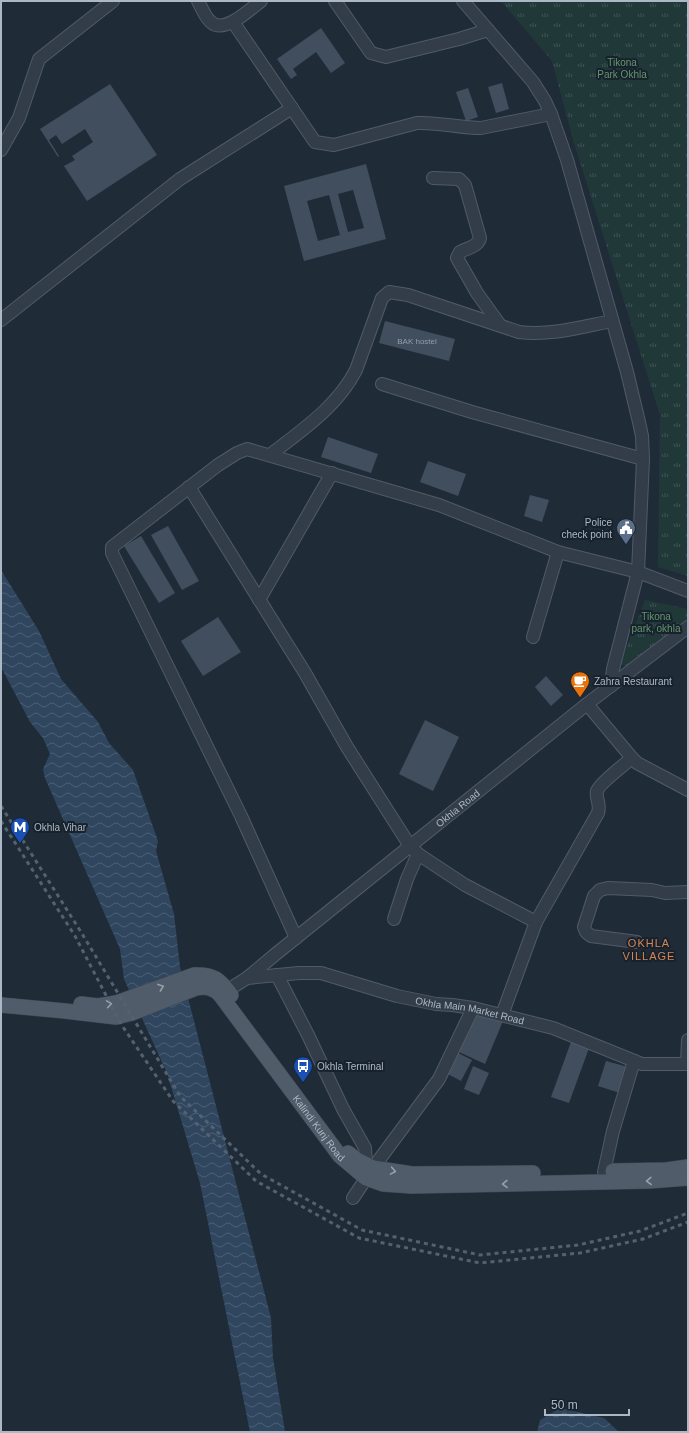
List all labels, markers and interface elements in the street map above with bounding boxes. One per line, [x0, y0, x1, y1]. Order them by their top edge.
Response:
park label: Tikona Park Okhla [597, 57, 647, 80]
house number: BAK hostel [397, 337, 437, 346]
place label: Police check point [561, 517, 612, 540]
public building icon: Police check point [615, 517, 637, 545]
park label: Tikona park, okhla [632, 611, 681, 634]
cafe icon: Zahra Restaurant [569, 670, 591, 698]
place label: Zahra Restaurant [594, 676, 672, 687]
street label: Okhla Road [434, 788, 482, 829]
metro station icon: Okhla Vihar [9, 816, 31, 844]
place label: Okhla Vihar [34, 822, 87, 833]
district label: OKHLA VILLAGE [623, 937, 675, 962]
one-way arrow [158, 983, 165, 991]
street label: Okhla Main Market Road [414, 995, 525, 1027]
one-way arrow [106, 1000, 112, 1009]
bus stop icon: Okhla Terminal [292, 1055, 314, 1083]
place label: Okhla Terminal [317, 1061, 384, 1072]
street label: Kalindi Kunj Road [291, 1093, 347, 1164]
one-way arrow [390, 1166, 396, 1175]
one-way arrow [646, 1177, 652, 1185]
one-way arrow [502, 1180, 508, 1188]
scale bar [545, 1391, 629, 1417]
text: 50 m [551, 1398, 578, 1412]

